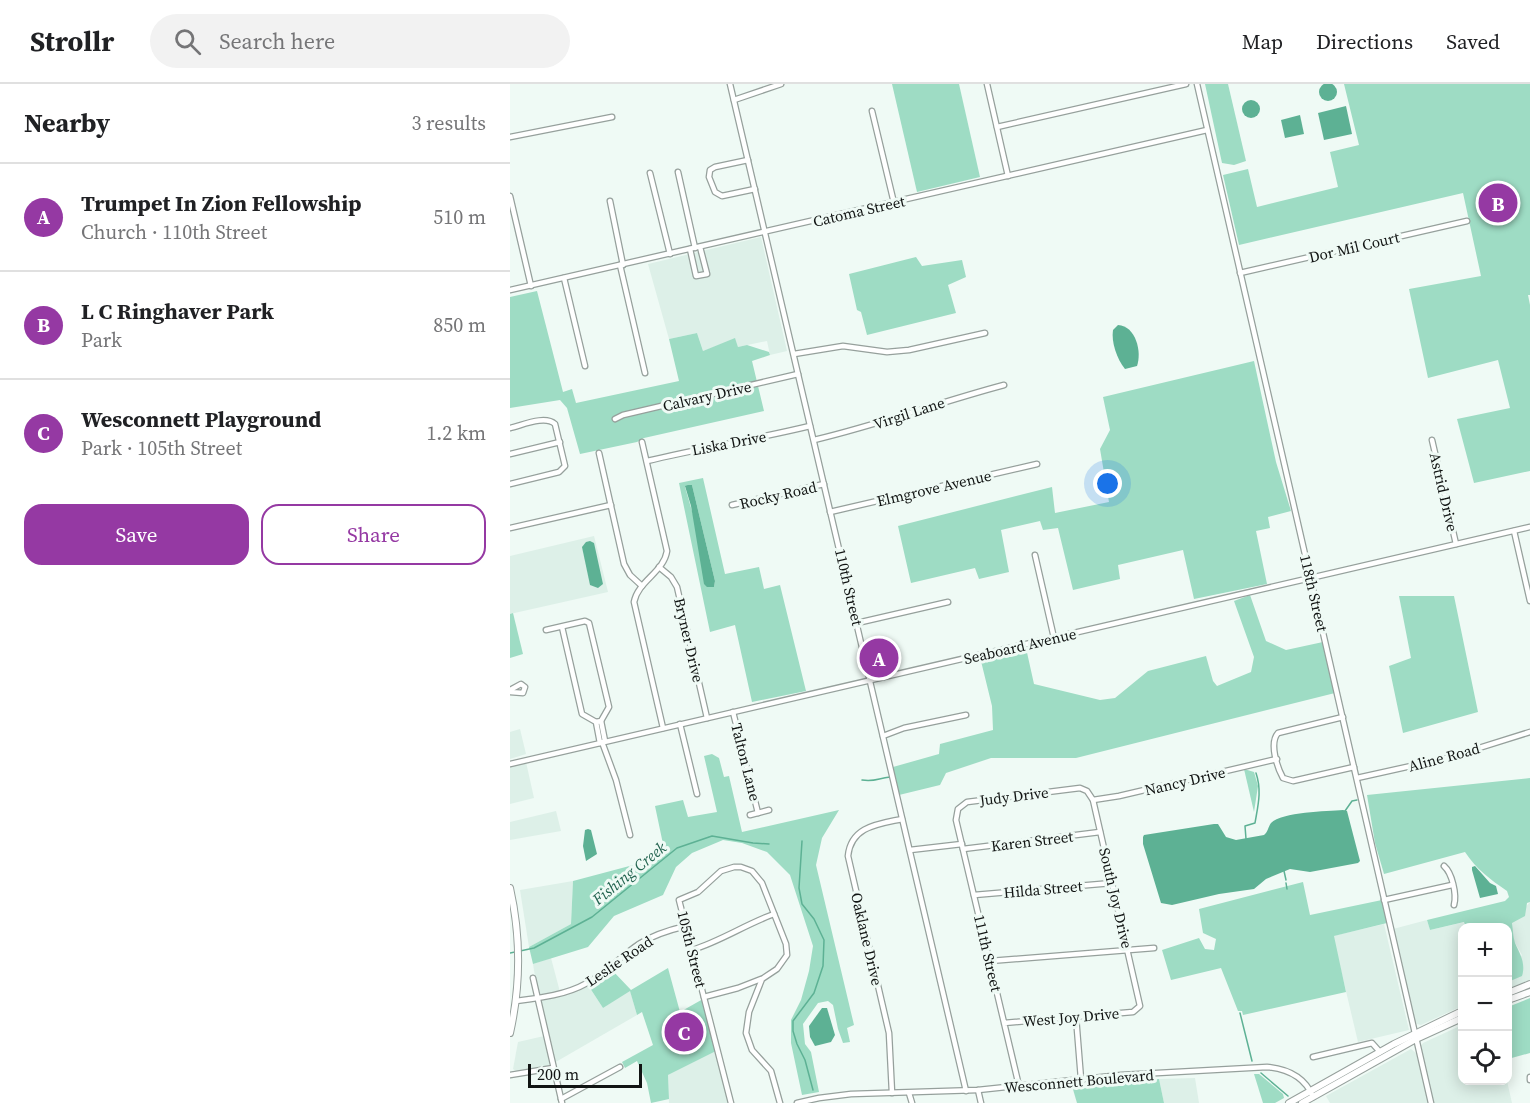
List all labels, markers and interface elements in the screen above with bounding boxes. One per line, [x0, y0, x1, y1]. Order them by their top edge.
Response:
search box [150, 14, 570, 68]
text: Strollr [30, 22, 114, 60]
icon: search [171, 25, 204, 58]
text: Search here [219, 26, 335, 56]
text: Map [1242, 27, 1283, 56]
text: Directions [1316, 27, 1413, 56]
text: Saved [1446, 27, 1500, 56]
text: Nearby [24, 105, 110, 141]
text: 3 results [411, 109, 486, 137]
pin: B [1478, 180, 1518, 226]
text: Trumpet In Zion Fellowship [81, 188, 361, 218]
street label: Catoma Street [811, 190, 907, 232]
text: A [37, 203, 50, 231]
text: 510 m [433, 203, 486, 231]
text: Church · 110th Street [81, 218, 267, 246]
street label: Dor Mil Court [1307, 226, 1402, 268]
text: L C Ringhaver Park [81, 296, 274, 326]
text: B [37, 311, 50, 339]
text: 850 m [433, 311, 486, 339]
text: Park [81, 326, 122, 354]
street label: Calvary Drive [661, 376, 754, 416]
street label: Virgil Lane [871, 392, 948, 434]
text: Wesconnett Playground [81, 404, 321, 434]
text: C [37, 419, 50, 447]
text: 1.2 km [426, 419, 486, 447]
street label: Liska Drive [690, 425, 768, 460]
text: Park · 105th Street [81, 434, 242, 462]
street label: Astrid Drive [1425, 451, 1463, 534]
street label: Elmgrove Avenue [875, 465, 994, 511]
your location [1093, 469, 1122, 498]
street label: Rocky Road [737, 476, 819, 514]
button: Save [24, 504, 249, 565]
button: Share [261, 504, 486, 565]
street label: 110th Street [830, 546, 868, 628]
street label: 118th Street [1295, 552, 1333, 634]
street label: Bryner Drive [669, 596, 709, 685]
street label: Seaboard Avenue [962, 623, 1079, 669]
pin: A [860, 636, 898, 680]
street label: Talton Lane [726, 721, 766, 803]
street label: Aline Road [1406, 737, 1483, 777]
street label: Nancy Drive [1143, 761, 1228, 800]
street label: Judy Drive [977, 781, 1050, 811]
street label: Karen Street [990, 826, 1074, 856]
water label: Fishing Creek [587, 836, 671, 910]
street label: South Joy Drive [1094, 846, 1138, 951]
street label: Hilda Street [1003, 875, 1083, 903]
street label: Oaklane Drive [846, 890, 888, 988]
street label: 105th Street [672, 908, 712, 990]
street label: 111th Street [969, 912, 1007, 994]
map controls [1458, 923, 1512, 1085]
button: + [1458, 923, 1512, 977]
street label: Leslie Road [581, 930, 657, 991]
button: − [1458, 977, 1512, 1031]
street label: West Joy Drive [1022, 1002, 1120, 1032]
pin: C [664, 1010, 704, 1054]
button: locate [1458, 1031, 1512, 1085]
scale bar [528, 1061, 642, 1088]
text: 200 m [537, 1063, 579, 1085]
street label: Wesconnett Boulevard [1003, 1064, 1155, 1098]

